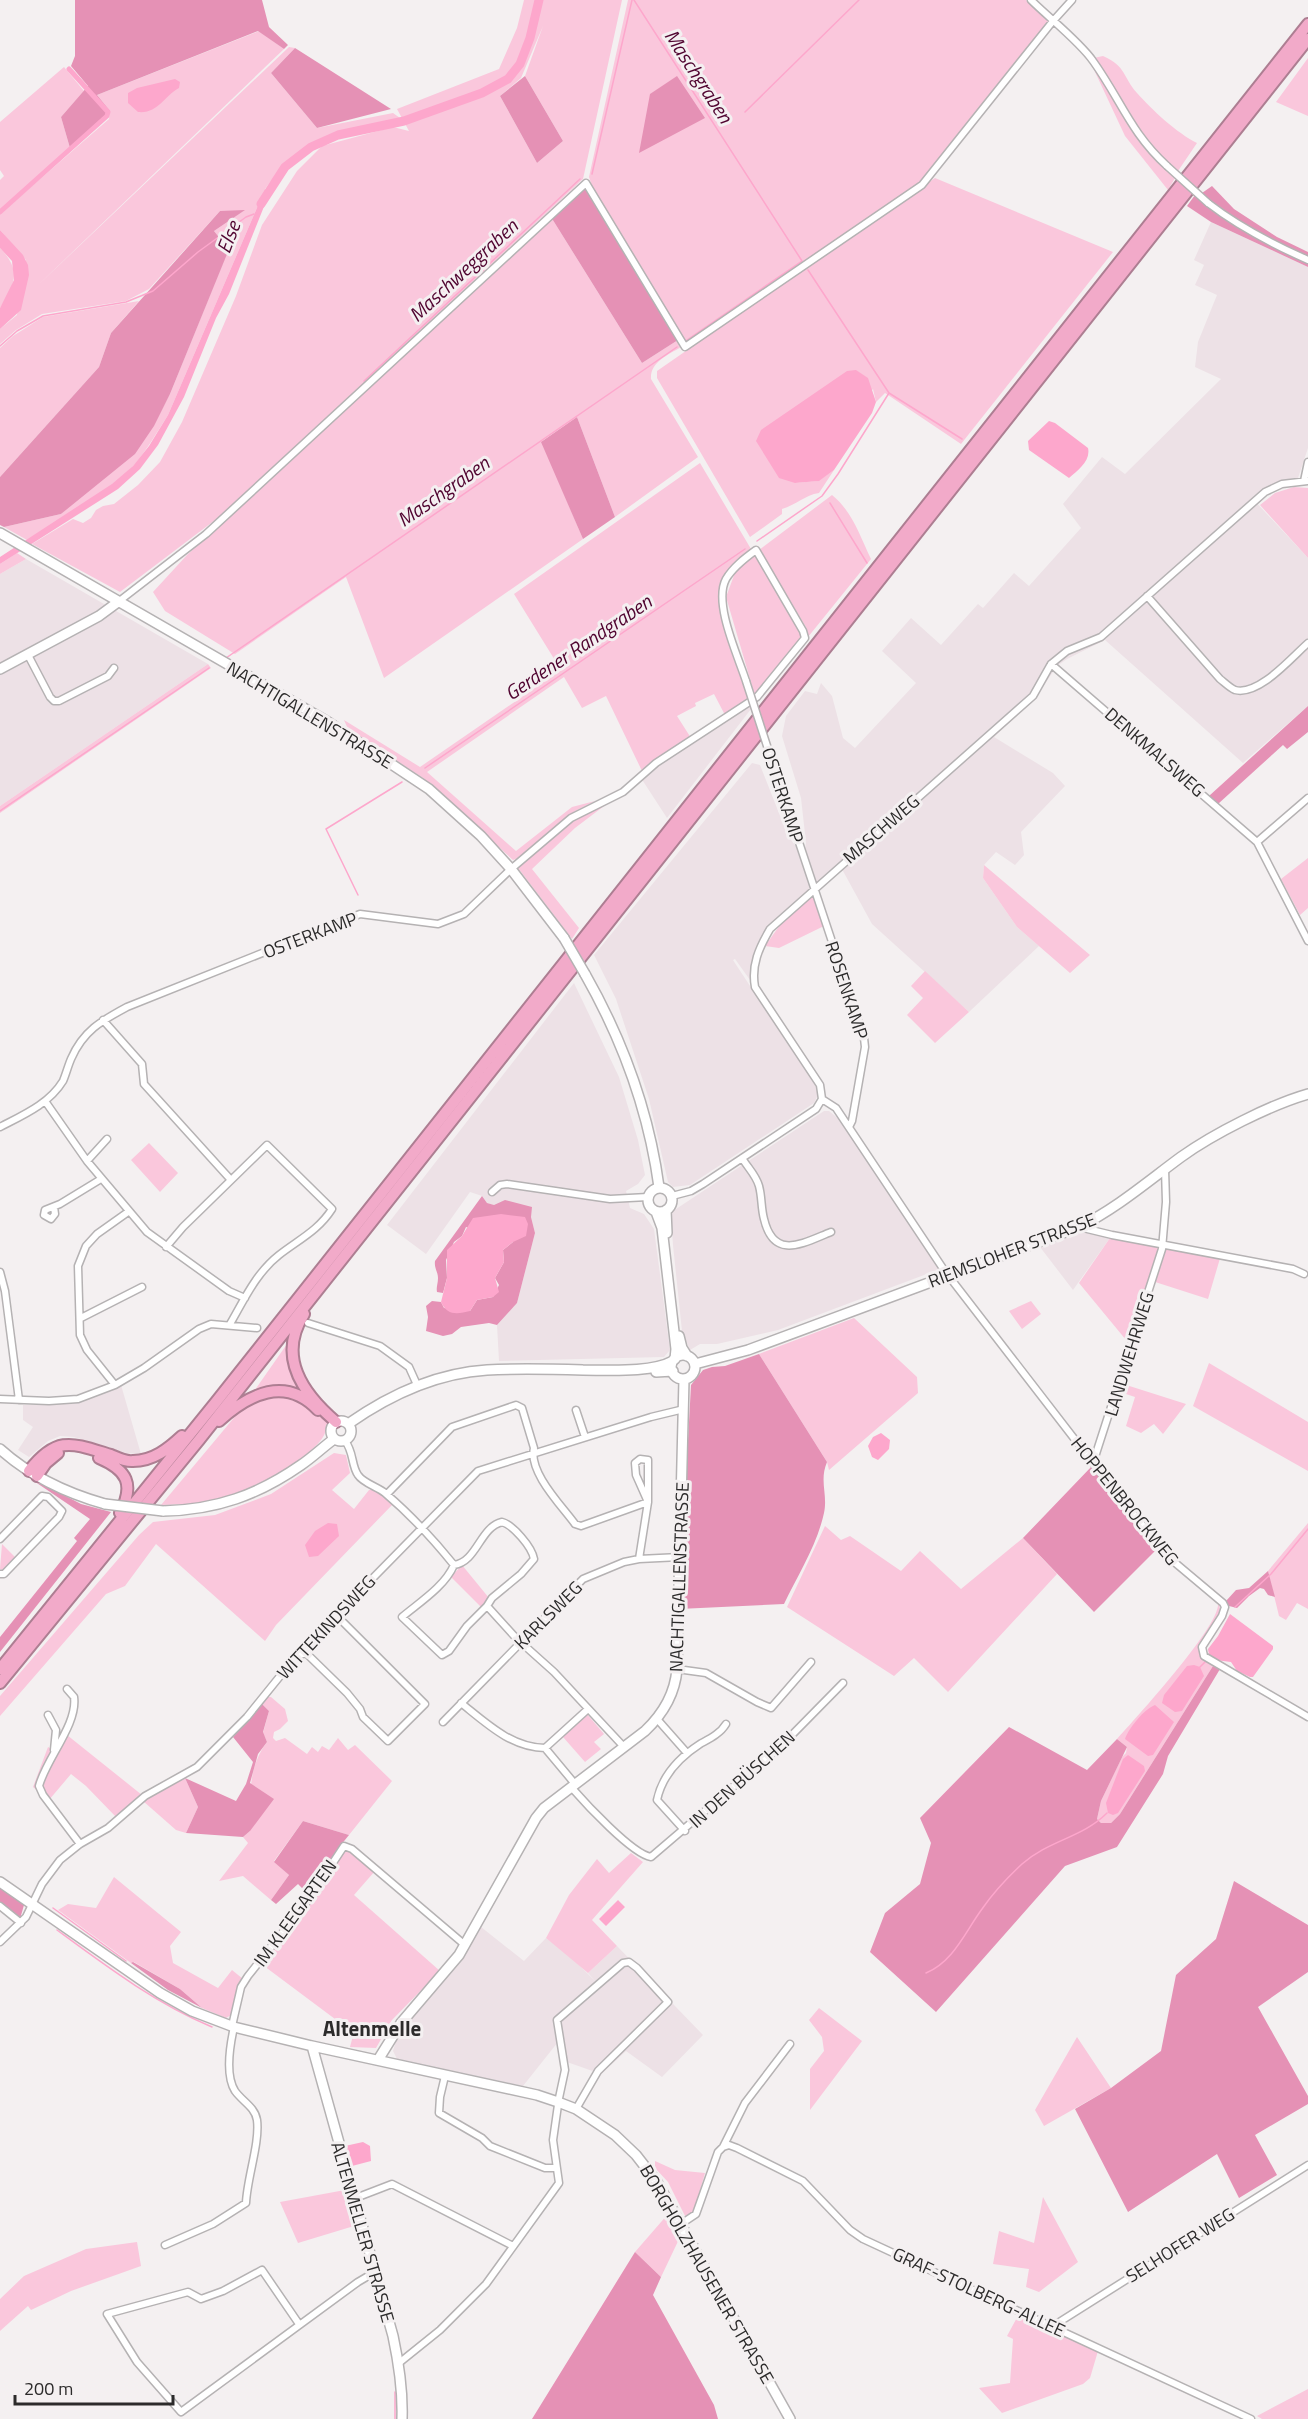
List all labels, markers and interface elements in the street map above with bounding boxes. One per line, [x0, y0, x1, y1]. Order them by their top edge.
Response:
water label: Maschgraben [657, 23, 742, 130]
water label: Maschweggraben [401, 210, 525, 329]
water label: Else [208, 215, 249, 258]
water label: Maschgraben [390, 447, 496, 534]
water label: Gerdener Randgraben [498, 586, 659, 708]
street label: NACHTIGALLENSTRASSE [222, 655, 398, 776]
street label: DENKMALSWEG [1099, 701, 1211, 803]
street label: OSTERKAMP [755, 744, 811, 847]
street label: MASCHWEG [837, 788, 925, 870]
street label: OSTERKAMP [259, 905, 361, 965]
street label: ROSENKAMP [818, 938, 876, 1043]
street label: RIEMSLOHER STRASSE [924, 1206, 1100, 1294]
street label: LANDWEHRWEG [1097, 1288, 1161, 1420]
street label: HOPPENBROCKWEG [1065, 1431, 1185, 1571]
street label: NACHTIGALLENSTRASSE [662, 1482, 696, 1672]
street label: WITTEKINDSWEG [270, 1569, 382, 1685]
street label: KARLSWEG [508, 1575, 588, 1655]
street label: IN DEN BÜSCHEN [683, 1724, 801, 1834]
street label: IM KLEEGARTEN [247, 1854, 343, 1972]
district label: Altenmelle [323, 2012, 421, 2044]
street label: ALTENMELLER STRASSE [324, 2138, 402, 2326]
street label: BORGHOLZHAUSENER STRASSE [633, 2159, 781, 2389]
street label: SELHOFER WEG [1120, 2201, 1240, 2289]
street label: GRAF-STOLBERG-ALLEE [888, 2240, 1070, 2344]
scale bar [15, 2368, 172, 2406]
text: 200 m [24, 2375, 73, 2402]

